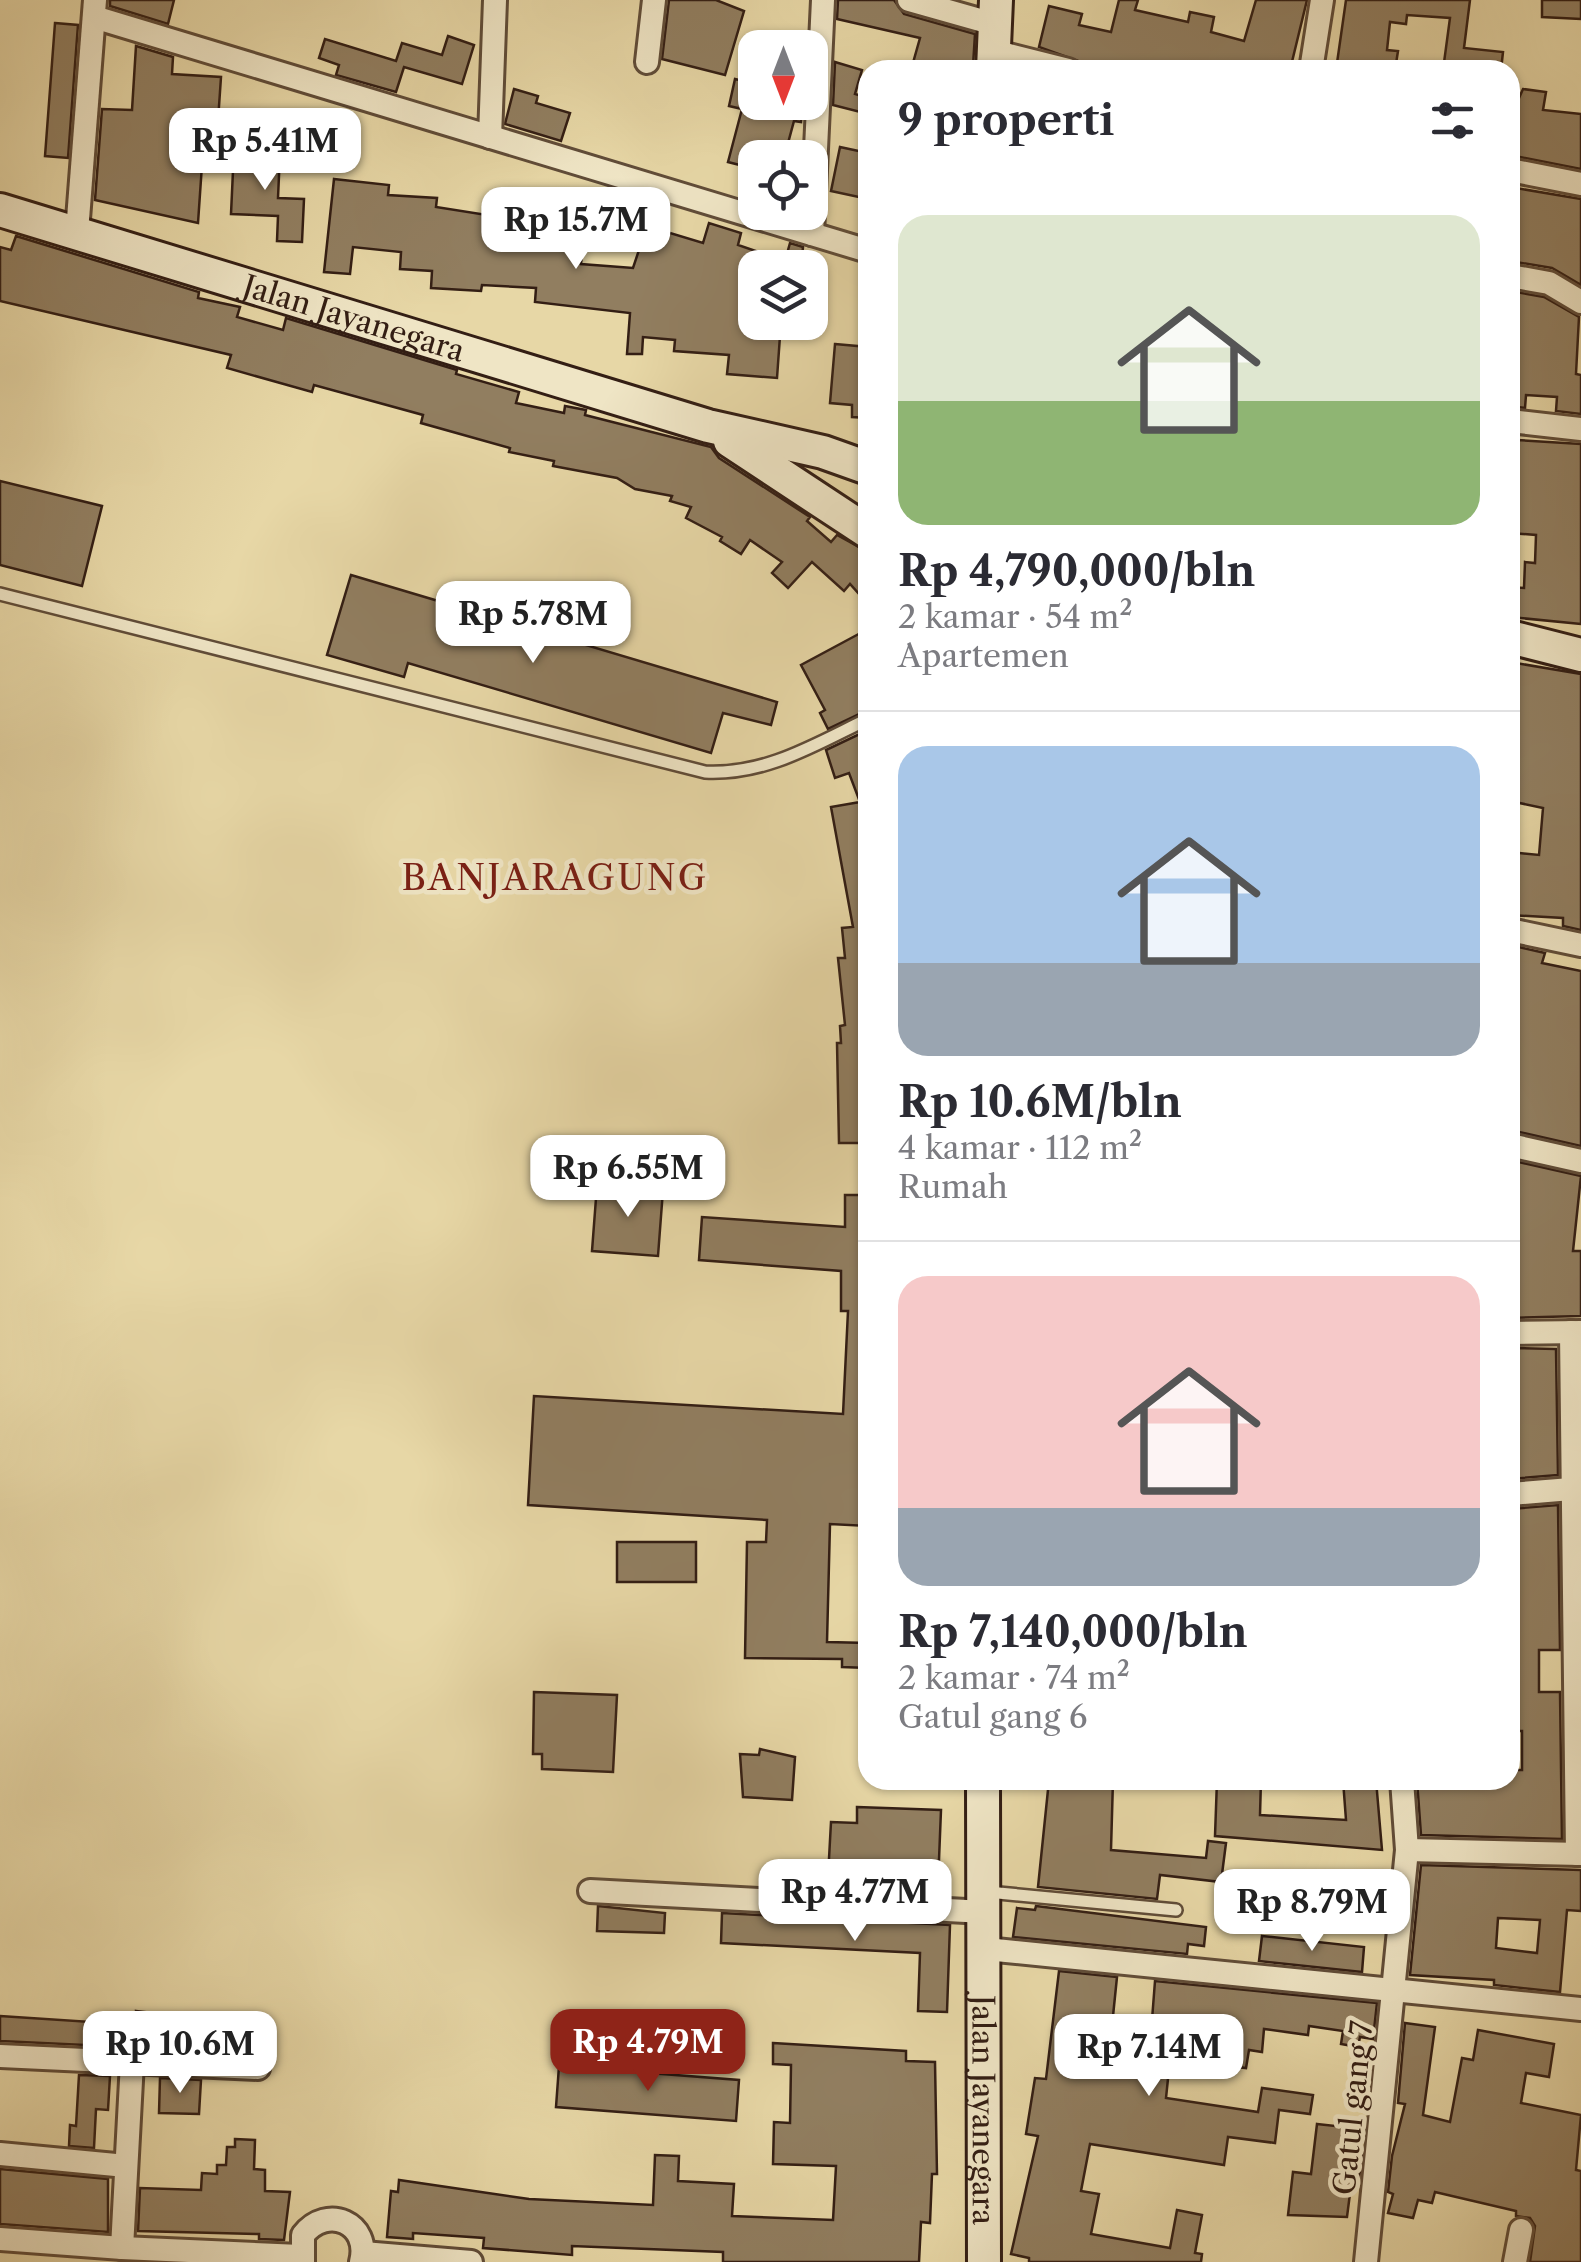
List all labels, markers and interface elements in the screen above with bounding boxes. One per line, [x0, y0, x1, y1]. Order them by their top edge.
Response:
north arrow [738, 30, 828, 120]
map controls [738, 30, 828, 340]
icon: filters [1425, 93, 1480, 148]
text: 9 properti [898, 94, 1114, 146]
pin: Rp 5.41M [162, 108, 368, 193]
text: Rp 5.41M [191, 121, 339, 160]
button: locate [738, 140, 828, 230]
pin: Rp 15.7M [473, 187, 679, 272]
text: Rp 15.7M [503, 200, 649, 239]
button: layers [738, 250, 828, 340]
street label: Jalan Jayanegara [235, 266, 469, 369]
icon: home [1099, 280, 1279, 460]
text: Rp 4,790,000/bln [898, 545, 1255, 597]
pin: Rp 5.78M [430, 581, 636, 666]
text: Rp 5.78M [458, 594, 608, 633]
text: 2 kamar · 54 m² [898, 597, 1133, 636]
text: Apartemen [898, 636, 1069, 675]
icon: home [1099, 811, 1279, 991]
district label: BANJARAGUNG [402, 856, 708, 899]
text: Rp 10.6M/bln [898, 1076, 1182, 1128]
text: 4 kamar · 112 m² [898, 1128, 1142, 1167]
pin: Rp 6.55M [525, 1135, 731, 1220]
text: Rp 6.55M [552, 1148, 704, 1187]
text: Rumah [898, 1167, 1008, 1206]
icon: home [1099, 1341, 1279, 1521]
text: Rp 7,140,000/bln [898, 1606, 1247, 1658]
text: 2 kamar · 74 m² [898, 1658, 1130, 1697]
text: Gatul gang 6 [898, 1697, 1088, 1736]
pin: Rp 4.77M [752, 1859, 958, 1944]
pin: Rp 8.79M [1209, 1869, 1415, 1954]
text: Rp 4.77M [781, 1872, 929, 1911]
text: Rp 8.79M [1236, 1882, 1388, 1921]
street label: Jalan Jayanegara [965, 1991, 1002, 2225]
pin: Rp 4.79M [545, 2009, 751, 2094]
pin: Rp 10.6M [77, 2011, 283, 2096]
pin: Rp 7.14M [1046, 2014, 1252, 2099]
street label: Gatul gang 7 [1325, 2019, 1381, 2197]
text: Rp 4.79M [572, 2022, 724, 2061]
text: Rp 10.6M [105, 2024, 255, 2063]
text: Rp 7.14M [1076, 2027, 1222, 2066]

